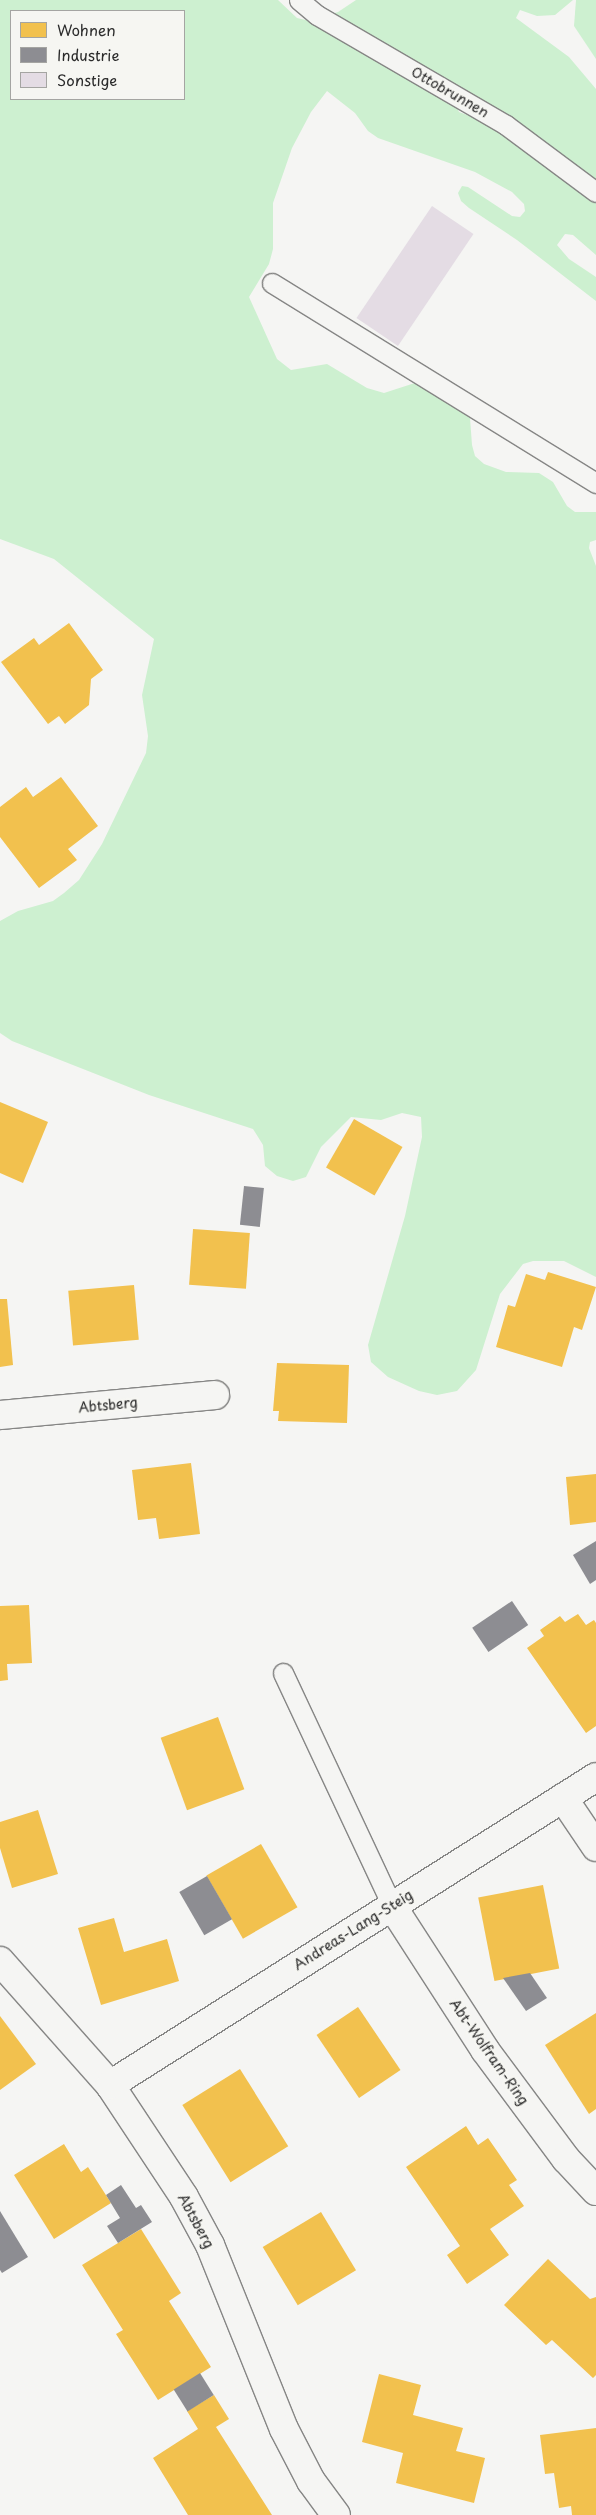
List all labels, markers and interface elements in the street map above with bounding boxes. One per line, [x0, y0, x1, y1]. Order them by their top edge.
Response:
legend [10, 10, 185, 100]
text: Wohnen [57, 18, 116, 41]
text: Industrie [57, 43, 119, 66]
street label: Ottobrunnen [408, 63, 492, 121]
text: Sonstige [57, 68, 117, 91]
street label: Abtsberg [78, 1394, 138, 1416]
street label: Andreas-Lang-Steig [290, 1886, 416, 1974]
street label: Abt-Wolfram-Ring [446, 1996, 532, 2108]
street label: Abtsberg [175, 2191, 217, 2251]

